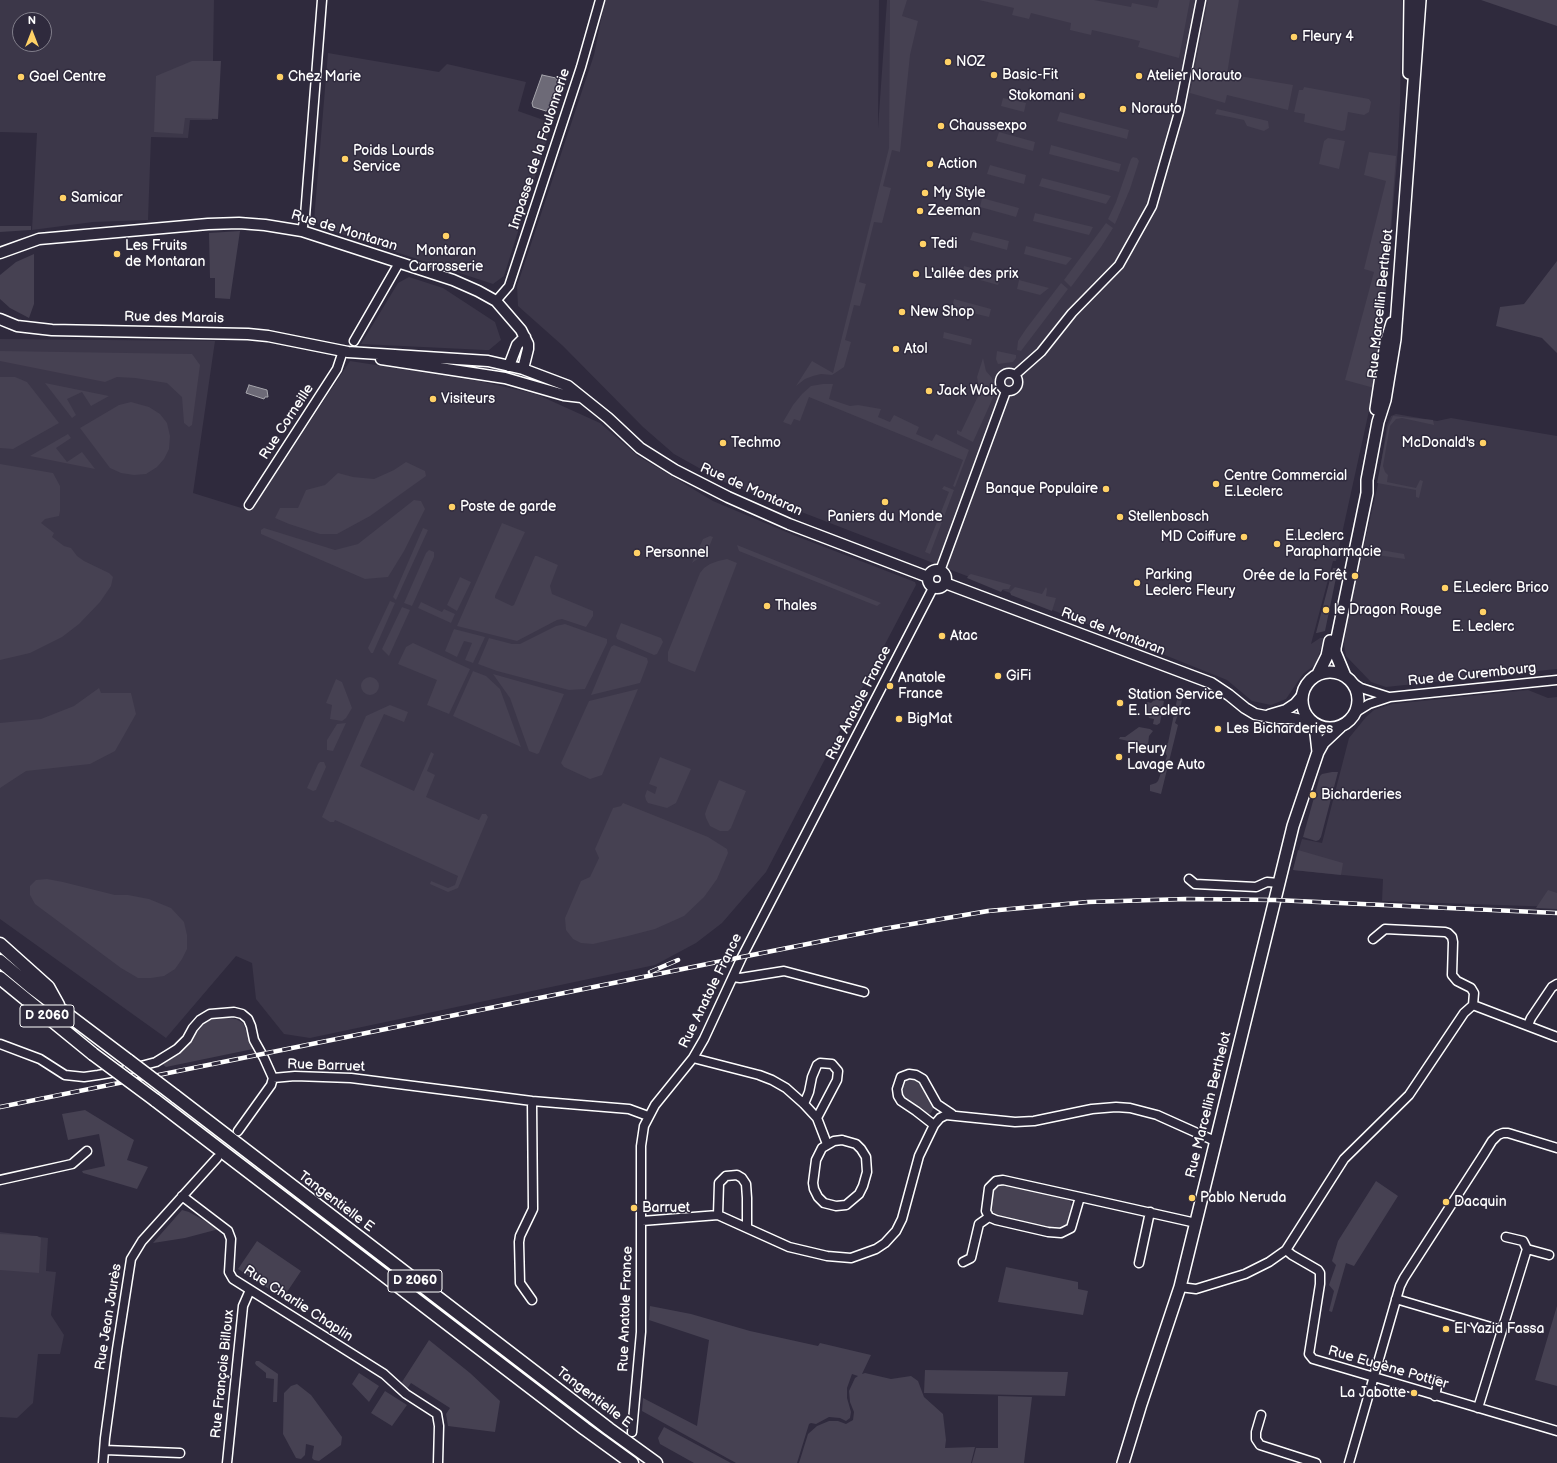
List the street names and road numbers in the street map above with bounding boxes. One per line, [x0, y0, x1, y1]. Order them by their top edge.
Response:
street label: Impasse de la Foulonnerie [506, 67, 574, 231]
street label: Rue de Montaran [289, 207, 399, 255]
street label: Rue Marcellin Berthelot [1365, 228, 1397, 380]
street label: Rue des Marais [124, 309, 224, 327]
street label: Rue Corneille [256, 381, 318, 463]
street label: Rue de Montaran [697, 460, 805, 520]
street label: Rue de Montaran [1059, 604, 1167, 660]
street label: Rue Anatole France [823, 643, 895, 763]
street label: Rue de Curembourg [1407, 660, 1537, 690]
street label: Rue Anatole France [676, 931, 746, 1051]
road number: D 2060 [20, 1005, 74, 1027]
street label: Rue Marcellin Berthelot [1183, 1030, 1235, 1180]
street label: Rue Barruet [287, 1056, 365, 1076]
street label: Tangentielle E [295, 1168, 377, 1236]
street label: Rue Anatole France [615, 1246, 637, 1372]
street label: Rue Charlie Chaplin [240, 1262, 356, 1346]
street label: Rue Jean Jaurès [92, 1263, 126, 1371]
road number: D 2060 [388, 1270, 442, 1292]
street label: Rue François Billoux [208, 1309, 238, 1439]
street label: Rue Eugène Pottier [1326, 1343, 1450, 1393]
street label: Tangentielle E [553, 1364, 635, 1432]

